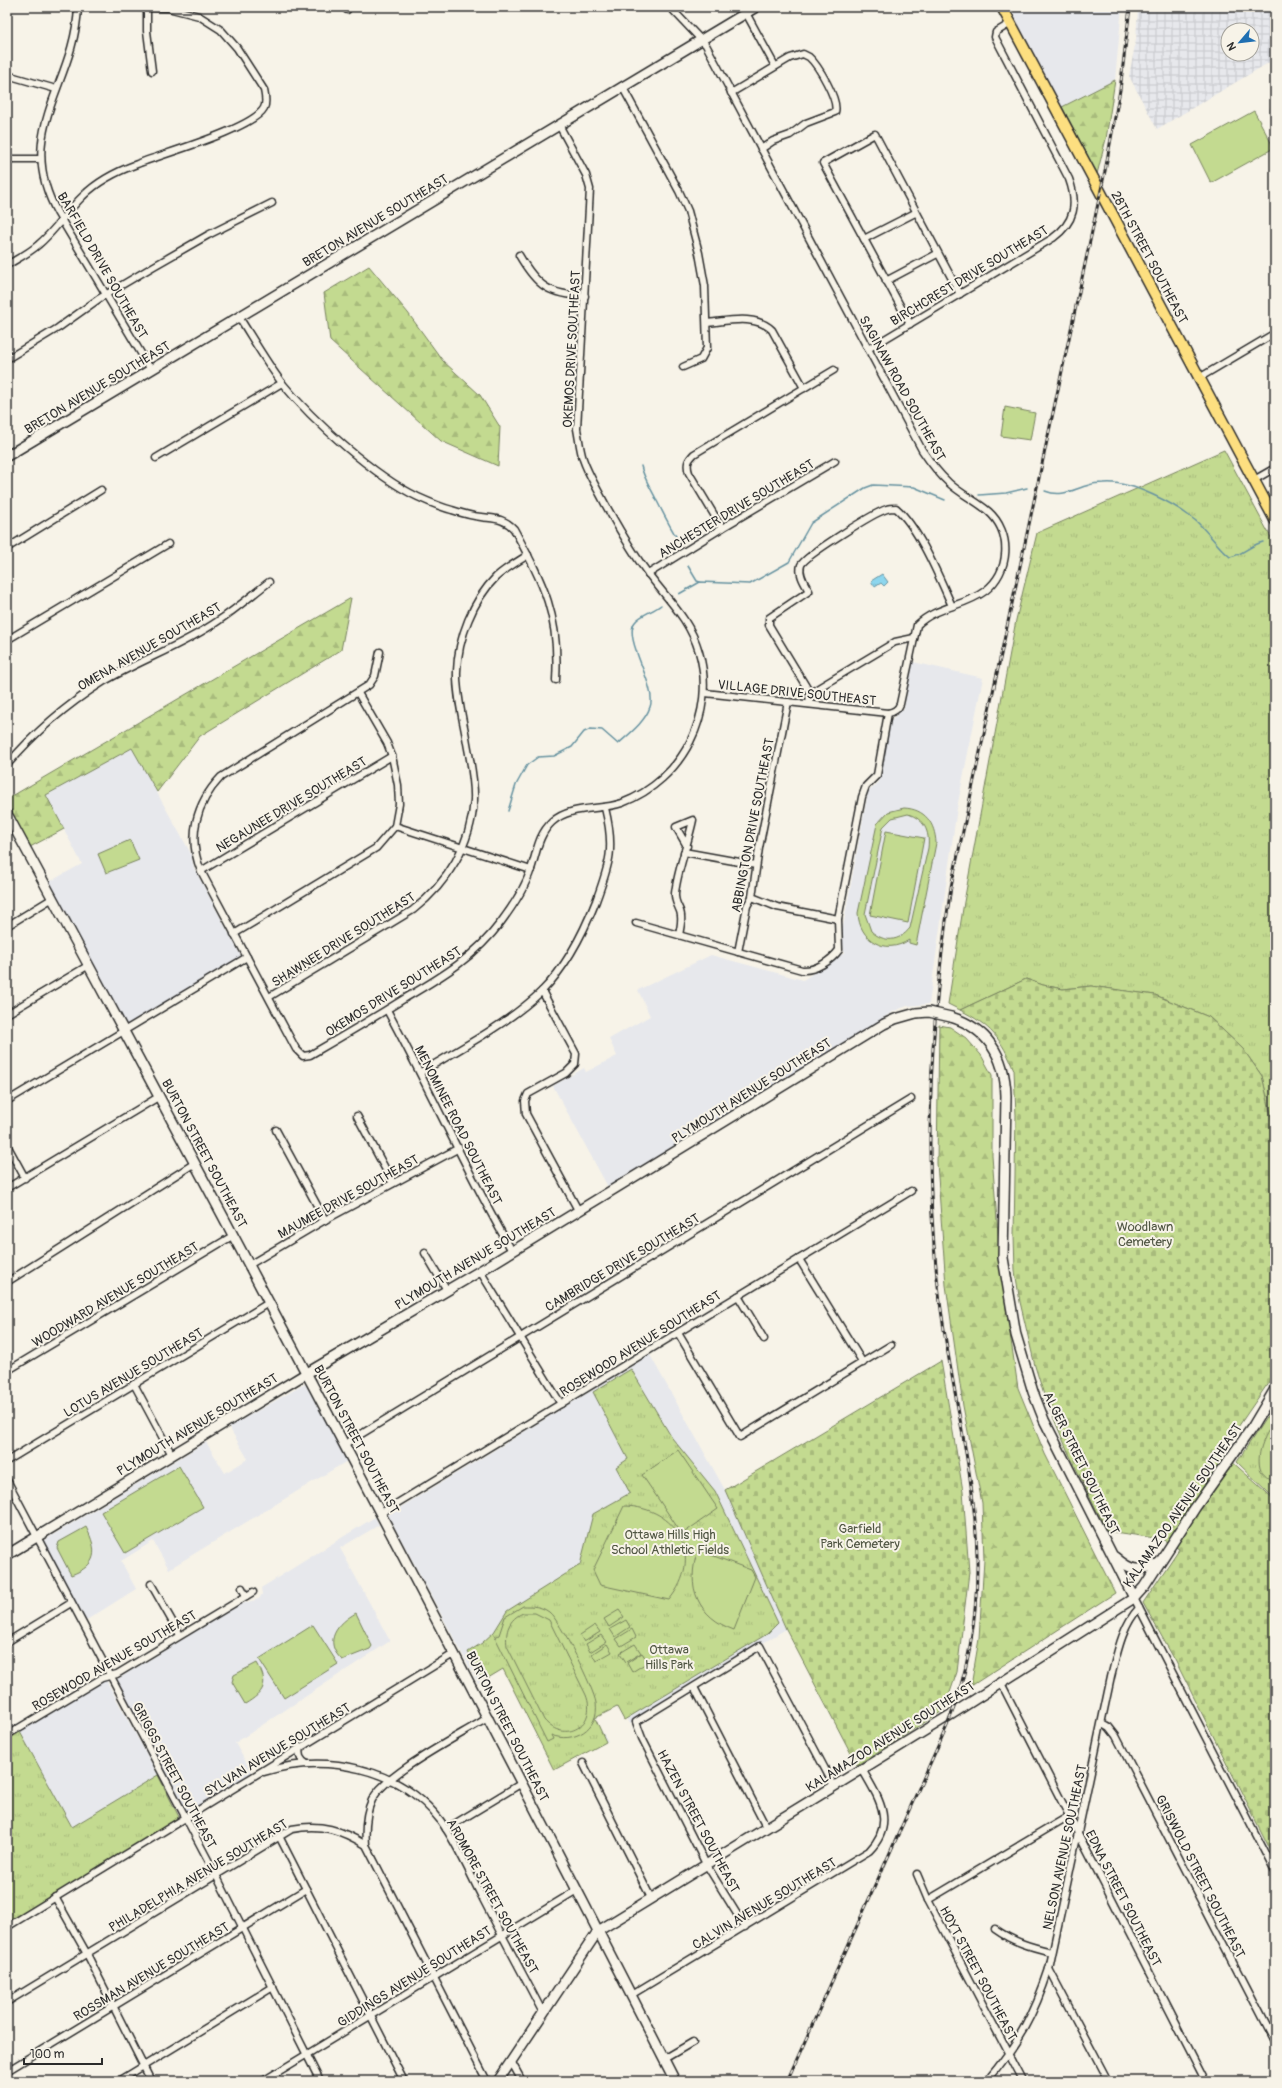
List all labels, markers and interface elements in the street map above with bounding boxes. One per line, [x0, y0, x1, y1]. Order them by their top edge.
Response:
north arrow [1220, 22, 1260, 62]
text: N [1224, 40, 1239, 53]
street label: BRETON AVENUE SOUTHEAST [300, 171, 451, 271]
street label: 28TH STREET SOUTHEAST [1107, 188, 1191, 326]
street label: BARFIELD DRIVE SOUTHEAST [54, 189, 151, 342]
street label: BIRCHCREST DRIVE SOUTHEAST [888, 222, 1051, 329]
street label: OKEMOS DRIVE SOUTHEAST [560, 270, 584, 428]
street label: SAGINAW ROAD SOUTHEAST [855, 313, 949, 464]
street label: BRETON AVENUE SOUTHEAST [22, 338, 173, 438]
street label: ANCHESTER DRIVE SOUTHEAST [656, 456, 817, 562]
street label: OMENA AVENUE SOUTHEAST [75, 599, 224, 695]
street label: VILLAGE DRIVE SOUTHEAST [717, 677, 877, 709]
street label: ABBINGTON DRIVE SOUTHEAST [728, 737, 778, 914]
street label: NEGAUNEE DRIVE SOUTHEAST [213, 753, 370, 856]
street label: SHAWNEE DRIVE SOUTHEAST [269, 889, 418, 991]
street label: OKEMOS DRIVE SOUTHEAST [323, 943, 465, 1040]
street label: PLYMOUTH AVENUE SOUTHEAST [669, 1035, 834, 1147]
street label: MENOMINEE ROAD SOUTHEAST [411, 1043, 505, 1208]
street label: BURTON STREET SOUTHEAST [158, 1076, 250, 1231]
street label: MAUMEE DRIVE SOUTHEAST [275, 1151, 422, 1242]
street label: PLYMOUTH AVENUE SOUTHEAST [392, 1204, 559, 1313]
street label: CAMBRIDGE DRIVE SOUTHEAST [542, 1210, 703, 1315]
park label: Woodlawn Cemetery [1117, 1219, 1173, 1250]
street label: WOODWARD AVENUE SOUTHEAST [29, 1239, 202, 1351]
street label: ROSEWOOD AVENUE SOUTHEAST [557, 1287, 724, 1400]
street label: LOTUS AVENUE SOUTHEAST [61, 1325, 206, 1421]
street label: BURTON STREET SOUTHEAST [310, 1362, 402, 1517]
street label: PLYMOUTH AVENUE SOUTHEAST [114, 1370, 281, 1479]
street label: ALGER STREET SOUTHEAST [1039, 1389, 1123, 1538]
street label: KALAMAZOO AVENUE SOUTHEAST [1120, 1421, 1246, 1591]
park label: Garfield Park Cemetery [820, 1521, 900, 1552]
park label: Ottawa Hills High School Athletic Fields [611, 1527, 729, 1558]
street label: ROSEWOOD AVENUE SOUTHEAST [29, 1607, 200, 1715]
park label: Ottawa Hills Park [645, 1642, 694, 1673]
street label: BURTON STREET SOUTHEAST [462, 1649, 552, 1804]
street label: KALAMAZOO AVENUE SOUTHEAST [803, 1678, 978, 1796]
street label: GRIGGS STREET SOUTHEAST [129, 1700, 219, 1851]
street label: SYLVAN AVENUE SOUTHEAST [202, 1700, 354, 1800]
street label: HAZEN STREET SOUTHEAST [654, 1747, 743, 1896]
street label: NELSON AVENUE SOUTHEAST [1040, 1763, 1090, 1931]
street label: GRISWOLD STREET SOUTHEAST [1152, 1792, 1248, 1961]
street label: PHILADELPHIA AVENUE SOUTHEAST [106, 1816, 291, 1936]
street label: ARDMORE STREET SOUTHEAST [443, 1816, 541, 1977]
street label: EDNA STREET SOUTHEAST [1082, 1828, 1164, 1969]
street label: CALVIN AVENUE SOUTHEAST [690, 1854, 839, 1953]
street label: HOYT STREET SOUTHEAST [936, 1904, 1020, 2043]
street label: ROSSMAN AVENUE SOUTHEAST [71, 1919, 232, 2025]
street label: GIDDINGS AVENUE SOUTHEAST [335, 1923, 494, 2031]
scale bar [24, 2040, 102, 2066]
text: 100 m [30, 2047, 65, 2062]

